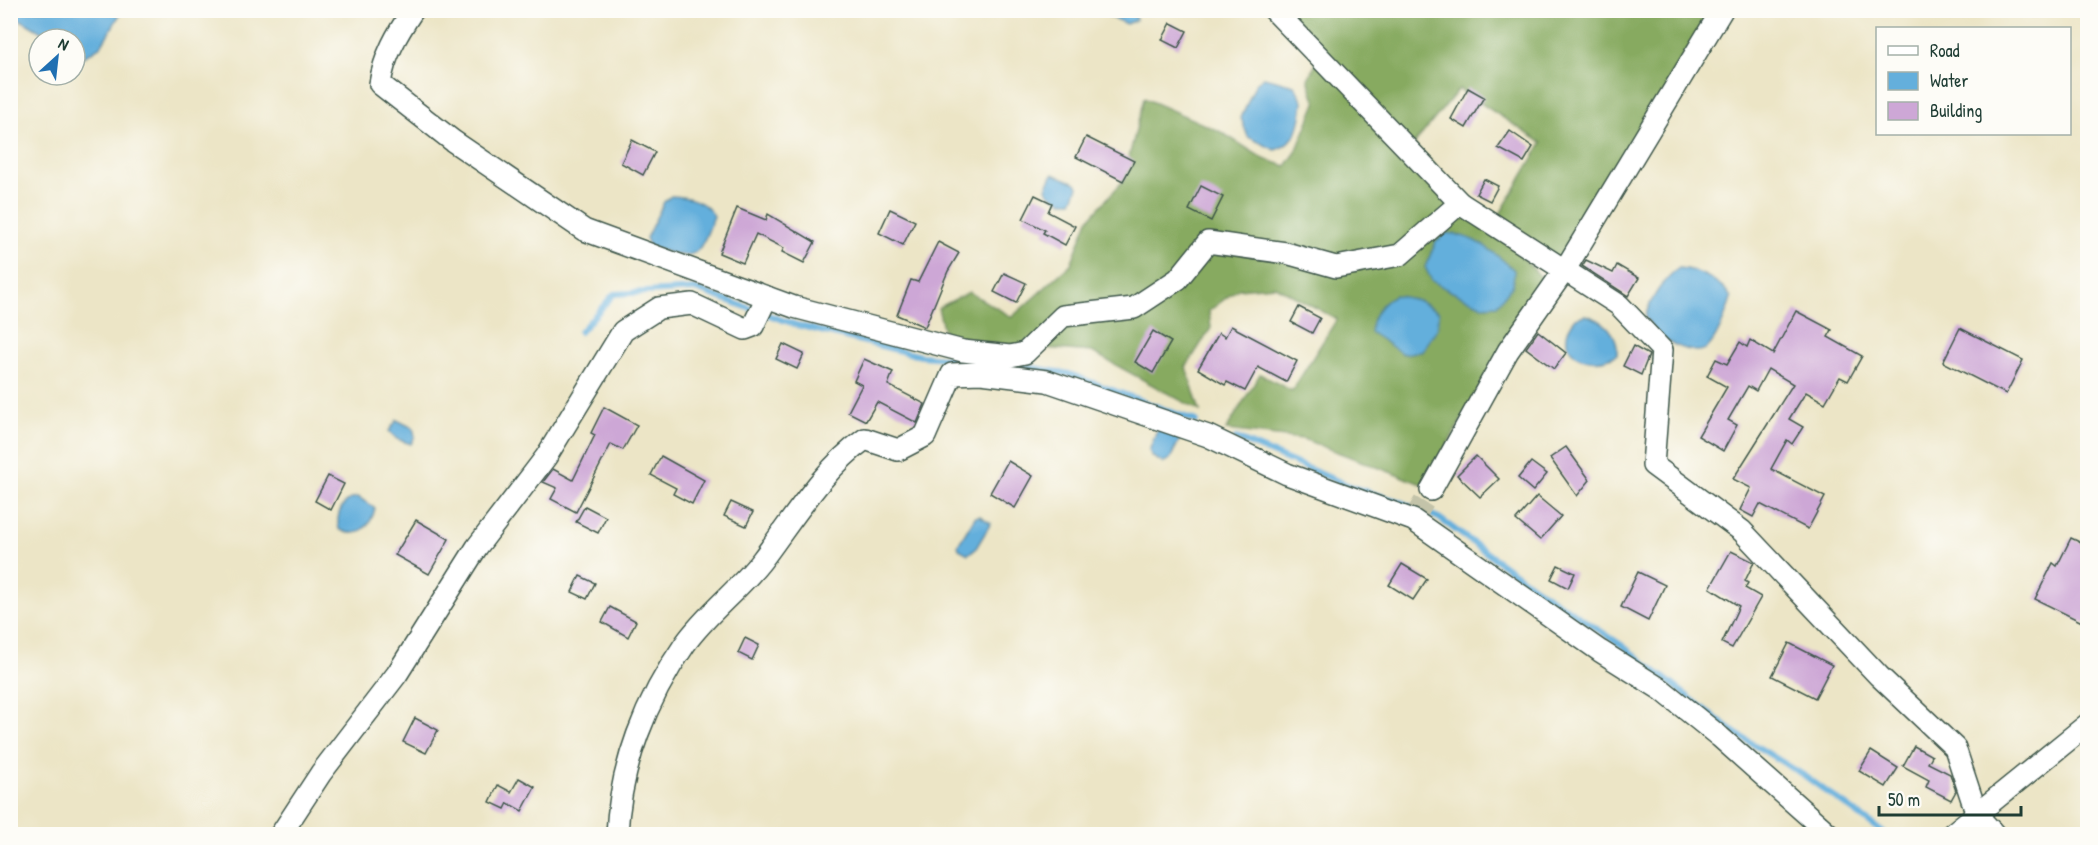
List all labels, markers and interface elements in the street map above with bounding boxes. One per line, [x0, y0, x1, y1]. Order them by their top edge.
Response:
north arrow [27, 27, 87, 87]
legend [1876, 27, 2071, 135]
text: N [55, 32, 73, 56]
text: Road [1930, 38, 1960, 63]
text: Water [1930, 68, 1968, 93]
text: Building [1930, 98, 1982, 123]
scale bar [1879, 779, 2022, 817]
text: 50 m [1888, 787, 1920, 812]

